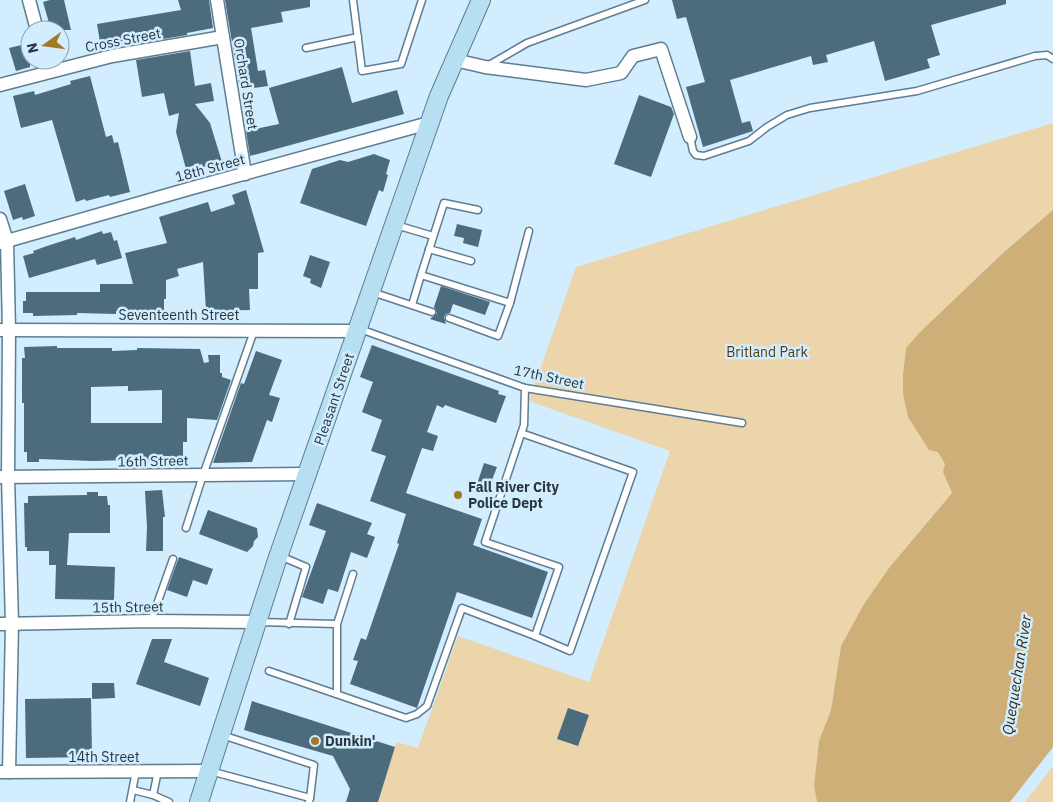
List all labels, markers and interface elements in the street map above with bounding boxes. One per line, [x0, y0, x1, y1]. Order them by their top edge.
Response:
north arrow [20, 20, 70, 70]
street label: Cross Street [84, 24, 163, 56]
street label: Orchard Street [230, 37, 262, 131]
text: N [22, 41, 42, 55]
street label: 18th Street [173, 150, 247, 186]
street label: Seventeenth Street [119, 306, 240, 324]
park label: Britland Park [726, 343, 808, 361]
street label: Pleasant Street [310, 350, 358, 447]
street label: 17th Street [512, 361, 586, 393]
street label: 16th Street [117, 451, 189, 471]
place label: Fall River City Police Dept [468, 478, 559, 512]
marker: Fall River City Police Dept [452, 489, 464, 501]
street label: 15th Street [92, 597, 164, 617]
water label: Quequechan River [998, 613, 1035, 736]
place label: Dunkin' [325, 732, 375, 750]
marker: Dunkin' [309, 735, 321, 747]
street label: 14th Street [68, 748, 140, 766]

